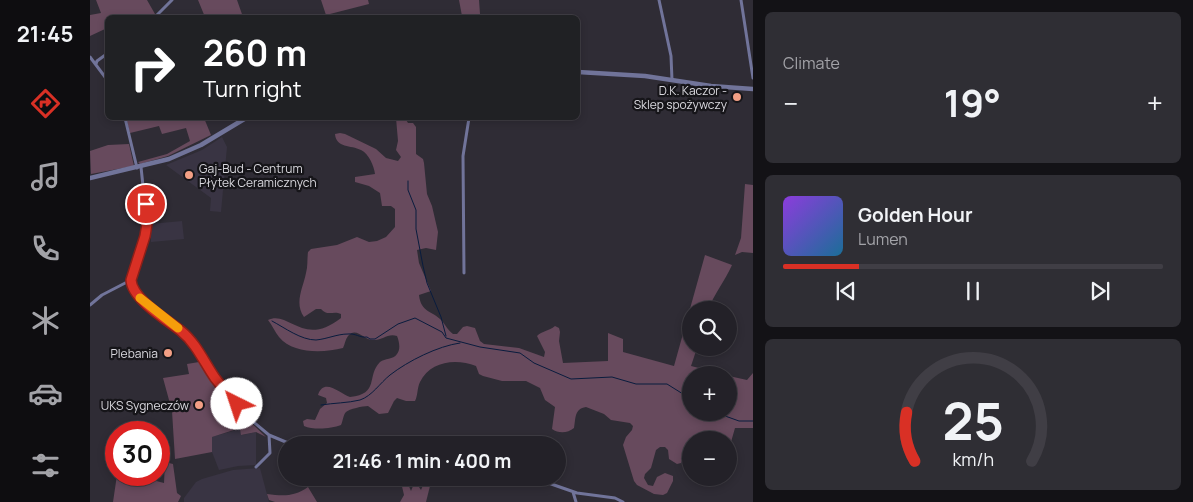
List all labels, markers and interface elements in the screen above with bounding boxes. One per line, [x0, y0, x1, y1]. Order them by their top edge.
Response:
text: 21:45 [17, 19, 73, 49]
text: 260 m [203, 29, 307, 77]
icon: right [120, 35, 185, 100]
text: Climate [783, 52, 840, 74]
text: Turn right [203, 74, 301, 104]
text: 19° [944, 76, 1001, 128]
place label: D.K. Kaczor - Sklep spożywczy [634, 82, 728, 113]
text: − [783, 84, 798, 122]
text: + [1147, 84, 1163, 122]
icon: directions [28, 86, 63, 121]
marker: D.K. Kaczor - Sklep spożywczy [731, 91, 743, 103]
icon: music [28, 159, 63, 194]
place label: Gaj-Bud - Centrum Płytek Ceramicznych [199, 160, 317, 191]
marker: Gaj-Bud - Centrum Płytek Ceramicznych [183, 169, 195, 181]
pin [125, 183, 167, 225]
icon: arrive [132, 190, 160, 218]
text: Golden Hour [858, 202, 972, 228]
text: Lumen [858, 228, 908, 250]
icon: phone [28, 231, 63, 266]
icon: previous [832, 277, 860, 305]
icon: pause [959, 277, 987, 305]
icon: next [1086, 277, 1114, 305]
map controls [682, 301, 737, 486]
button: search [682, 301, 737, 356]
icon: climate [28, 303, 63, 338]
place label: Plebania [111, 345, 158, 362]
marker: Plebania [162, 347, 174, 359]
button: + [682, 366, 737, 421]
icon: car [28, 376, 63, 411]
position arrow [210, 377, 262, 429]
text: 25 [942, 385, 1004, 456]
place label: UKS Sygneczów [101, 397, 189, 414]
marker: UKS Sygneczów [193, 399, 205, 411]
speed limit sign: 30 [105, 421, 170, 486]
button: − [682, 431, 737, 486]
text: km/h [952, 447, 994, 471]
icon: filters [28, 448, 63, 483]
text: 21:46 · 1 min · 400 m [333, 448, 511, 474]

